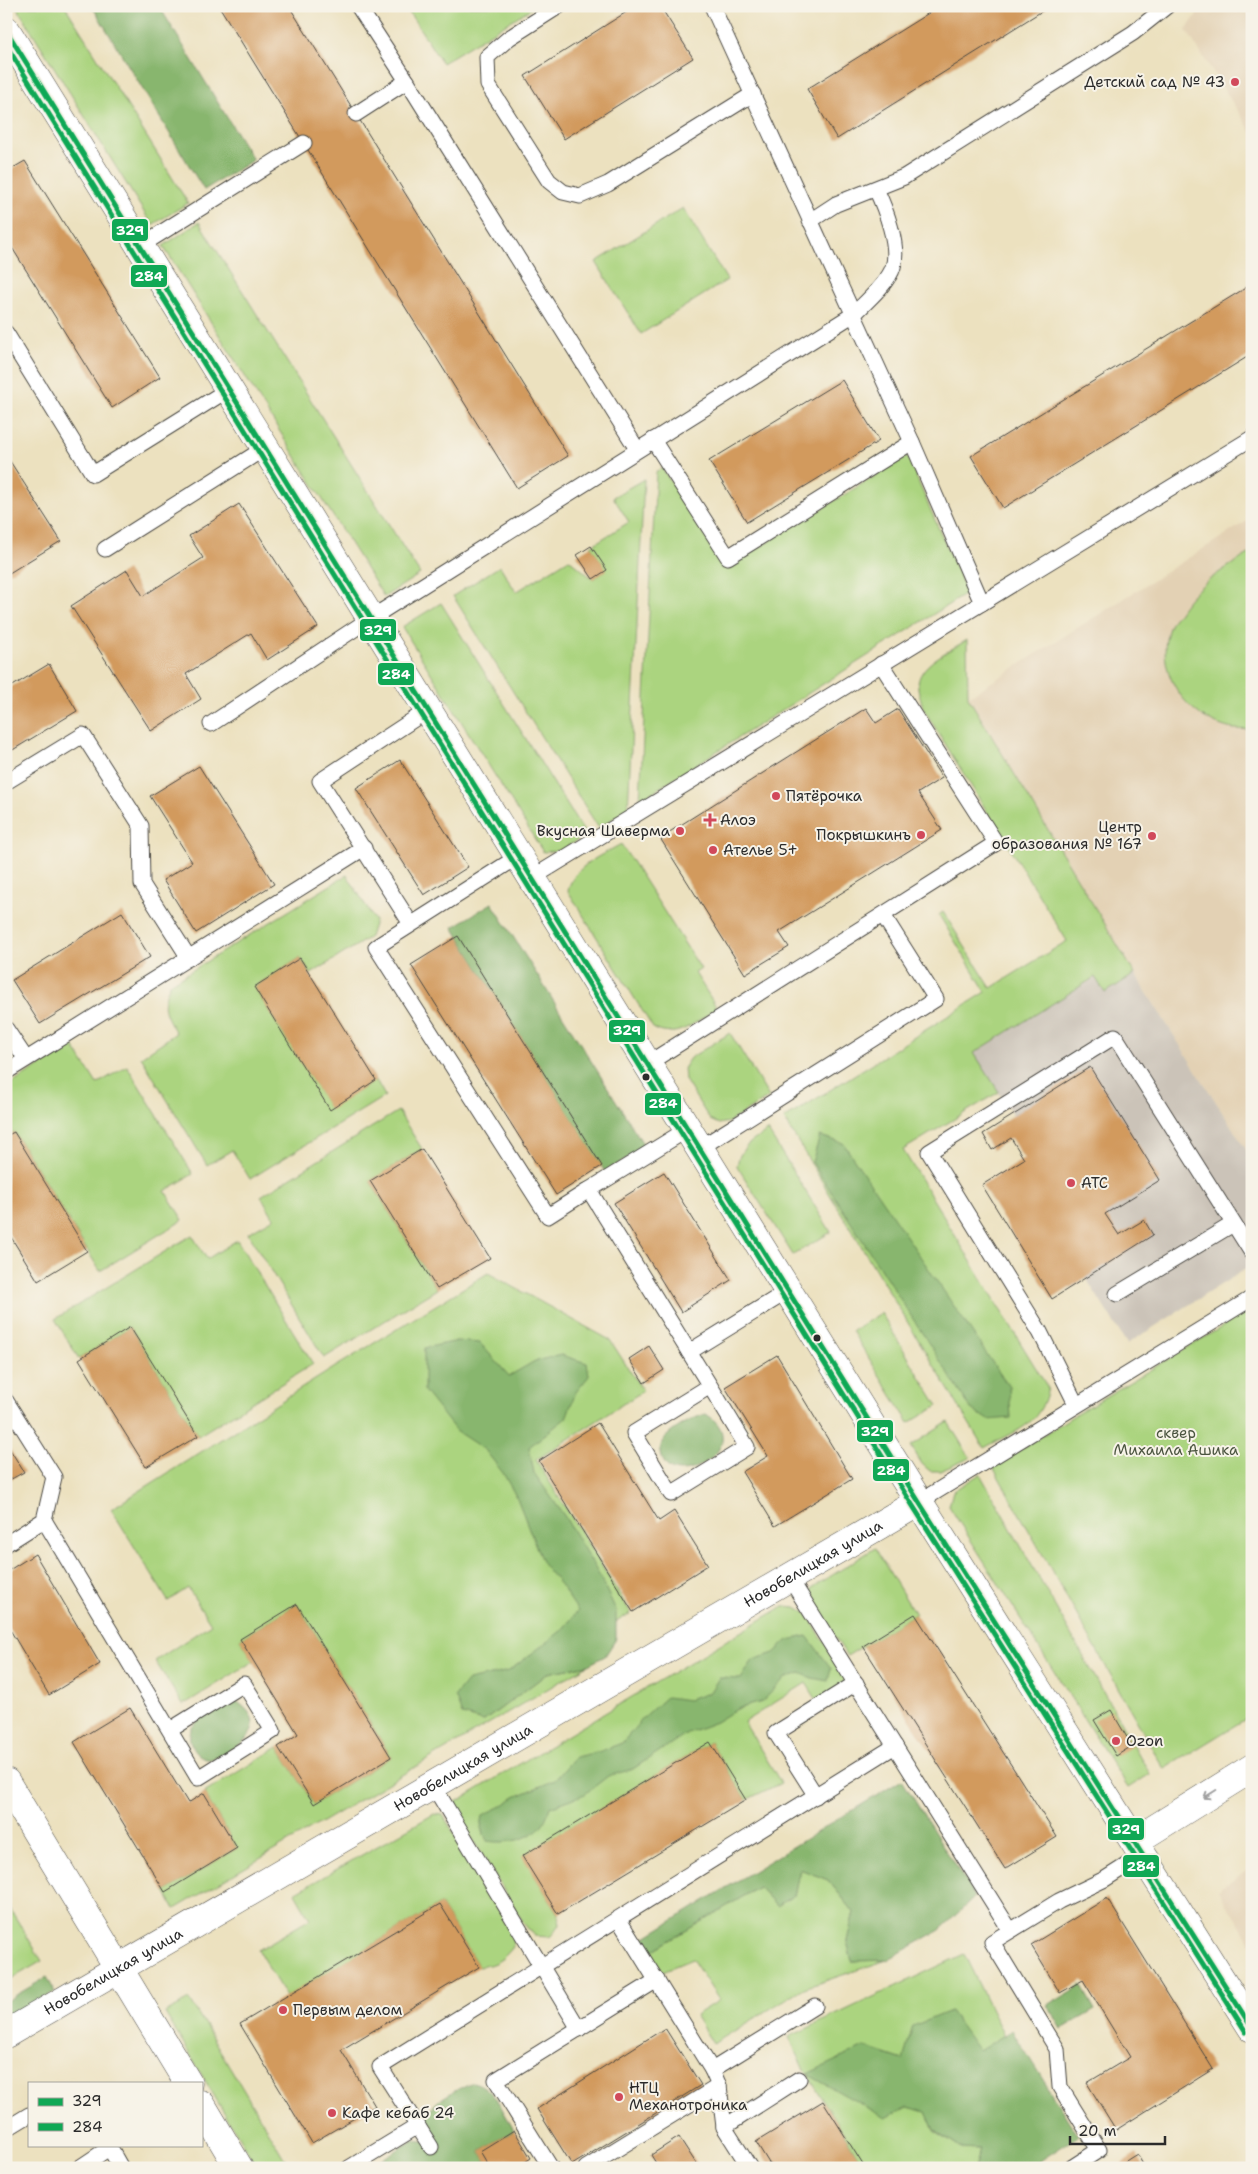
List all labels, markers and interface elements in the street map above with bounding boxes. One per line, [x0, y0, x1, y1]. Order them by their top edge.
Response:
place label: Детский сад № 43 [1084, 72, 1225, 92]
marker: Детский сад № 43 [1229, 76, 1241, 88]
line badge: 329 [111, 218, 149, 242]
text: 329 [116, 221, 144, 239]
line badge: 284 [130, 264, 168, 288]
text: 284 [134, 267, 164, 285]
line badge: 329 [359, 618, 397, 642]
text: 329 [364, 621, 392, 639]
line badge: 284 [377, 662, 415, 686]
text: 284 [381, 665, 411, 683]
place label: Пятёрочка [786, 786, 863, 806]
marker: Пятёрочка [770, 790, 782, 802]
place label: Алоэ [720, 810, 756, 830]
marker: Алоэ [704, 814, 716, 826]
place label: Центр образования № 167 [992, 817, 1142, 854]
place label: Вкусная Шаверма [537, 821, 671, 841]
marker: Вкусная Шаверма [674, 825, 686, 837]
place label: Покрышкинъ [817, 825, 911, 845]
marker: Покрышкинъ [915, 829, 927, 841]
marker: Центр образования № 167 [1146, 830, 1158, 842]
place label: Ателье 5+ [723, 840, 798, 860]
marker: Ателье 5+ [707, 844, 719, 856]
line badge: 329 [608, 1019, 646, 1043]
text: 329 [613, 1021, 641, 1039]
unlabelled marker [641, 1072, 651, 1082]
line badge: 284 [644, 1092, 682, 1116]
text: 284 [648, 1094, 678, 1112]
place label: АТС [1081, 1173, 1108, 1193]
marker: АТС [1065, 1177, 1077, 1189]
unlabelled marker [812, 1333, 822, 1343]
line badge: 329 [856, 1419, 894, 1443]
text: 329 [861, 1422, 889, 1440]
park label: сквер Михаила Ашика [1114, 1423, 1239, 1460]
line badge: 284 [872, 1458, 910, 1482]
text: 284 [876, 1461, 906, 1479]
street label: Новобелицкая улица [740, 1515, 887, 1612]
street label: Новобелицкая улица [390, 1719, 537, 1816]
place label: Ozon [1126, 1731, 1163, 1751]
marker: Ozon [1110, 1735, 1122, 1747]
one-way arrow [1204, 1789, 1218, 1799]
line badge: 329 [1107, 1817, 1145, 1841]
text: 329 [1112, 1820, 1140, 1838]
line badge: 284 [1122, 1854, 1160, 1878]
text: 284 [1126, 1857, 1156, 1875]
street label: Новобелицкая улица [40, 1923, 187, 2020]
place label: Первым делом [293, 2000, 403, 2020]
marker: Первым делом [277, 2004, 289, 2016]
place label: НТЦ Механотроника [629, 2078, 748, 2115]
legend [28, 2082, 202, 2146]
text: 329 [72, 2091, 102, 2111]
marker: НТЦ Механотроника [613, 2091, 625, 2103]
place label: Кафе кебаб 24 [342, 2103, 454, 2123]
marker: Кафе кебаб 24 [326, 2107, 338, 2119]
scale bar [1070, 2114, 1166, 2146]
text: 284 [72, 2117, 102, 2137]
text: 20 m [1078, 2121, 1117, 2141]

